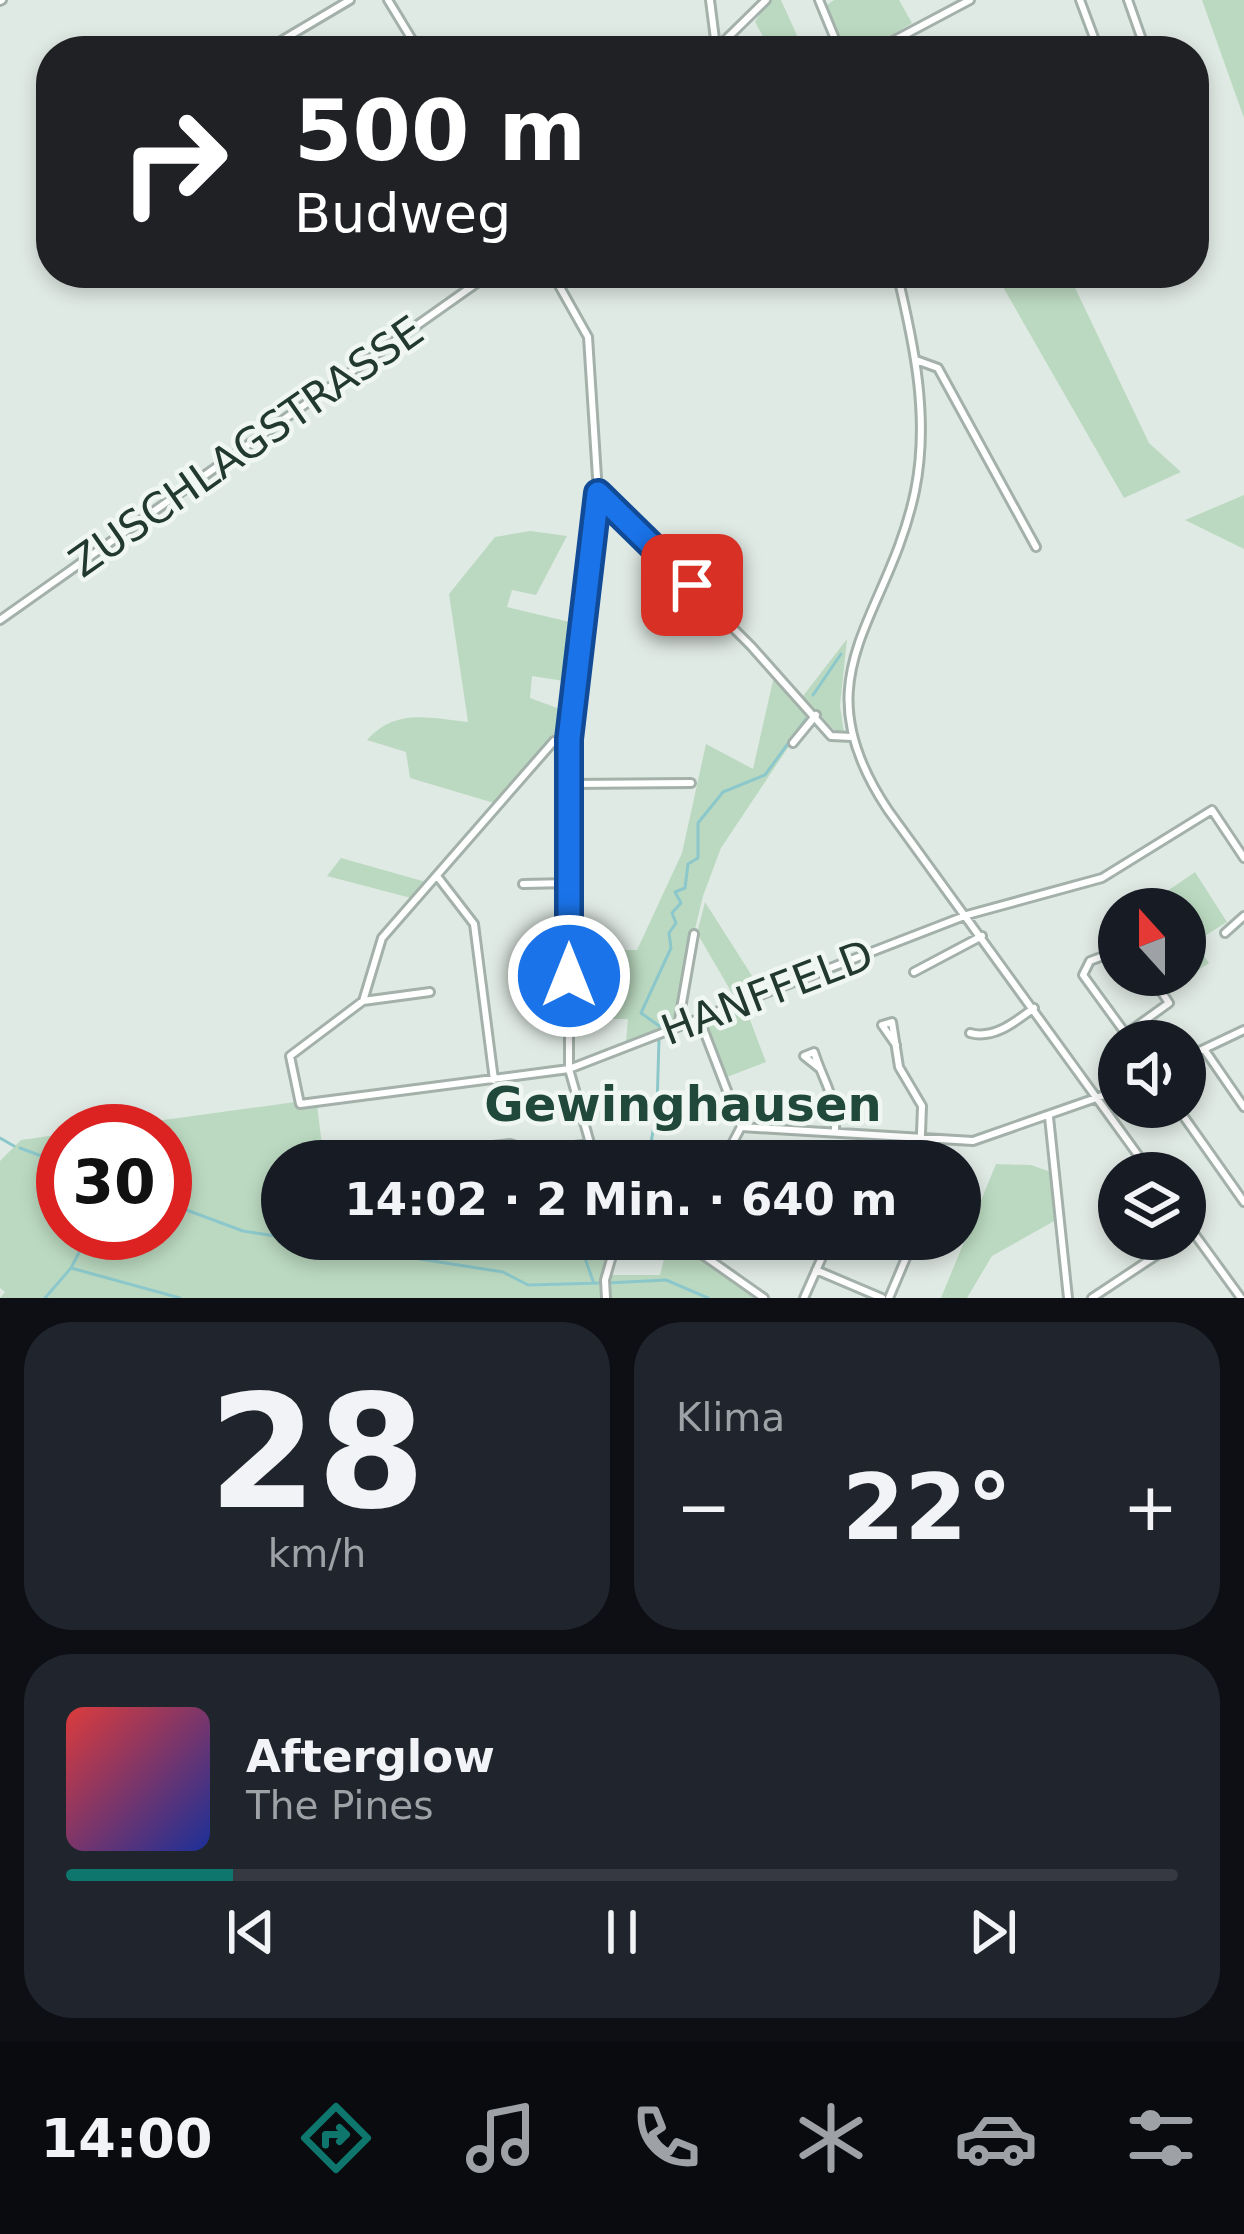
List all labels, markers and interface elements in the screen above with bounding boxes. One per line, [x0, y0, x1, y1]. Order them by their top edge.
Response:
text: 500 m [294, 82, 586, 180]
icon: right [96, 84, 252, 240]
text: Budweg [294, 182, 511, 245]
street label: ZUSCHLAGSTRASSE [60, 306, 433, 587]
pin [641, 534, 743, 636]
icon: arrive [659, 552, 725, 618]
north arrow [1098, 888, 1206, 996]
map controls [1098, 888, 1206, 1260]
position arrow [506, 913, 632, 1039]
street label: HANFFELD [655, 930, 880, 1055]
button: sound [1098, 1020, 1206, 1128]
district label: Gewinghausen [484, 1076, 882, 1132]
speed limit sign: 30 [36, 1104, 192, 1260]
button: layers [1098, 1152, 1206, 1260]
text: 14:02 · 2 Min. · 640 m [345, 1173, 897, 1226]
text: 28 [208, 1362, 426, 1544]
text: Klima [676, 1395, 785, 1440]
text: 22° [842, 1455, 1012, 1560]
text: − [676, 1469, 731, 1546]
text: + [1123, 1469, 1178, 1546]
text: km/h [268, 1531, 366, 1576]
text: Afterglow [246, 1730, 495, 1783]
text: The Pines [246, 1783, 433, 1828]
icon: previous [218, 1899, 284, 1965]
icon: pause [589, 1899, 655, 1965]
icon: next [960, 1899, 1026, 1965]
icon: directions [294, 2096, 378, 2180]
icon: music [459, 2096, 543, 2180]
icon: phone [624, 2096, 708, 2180]
icon: climate [789, 2096, 873, 2180]
icon: car [954, 2096, 1038, 2180]
icon: filters [1119, 2096, 1203, 2180]
text: 14:00 [41, 2107, 212, 2170]

